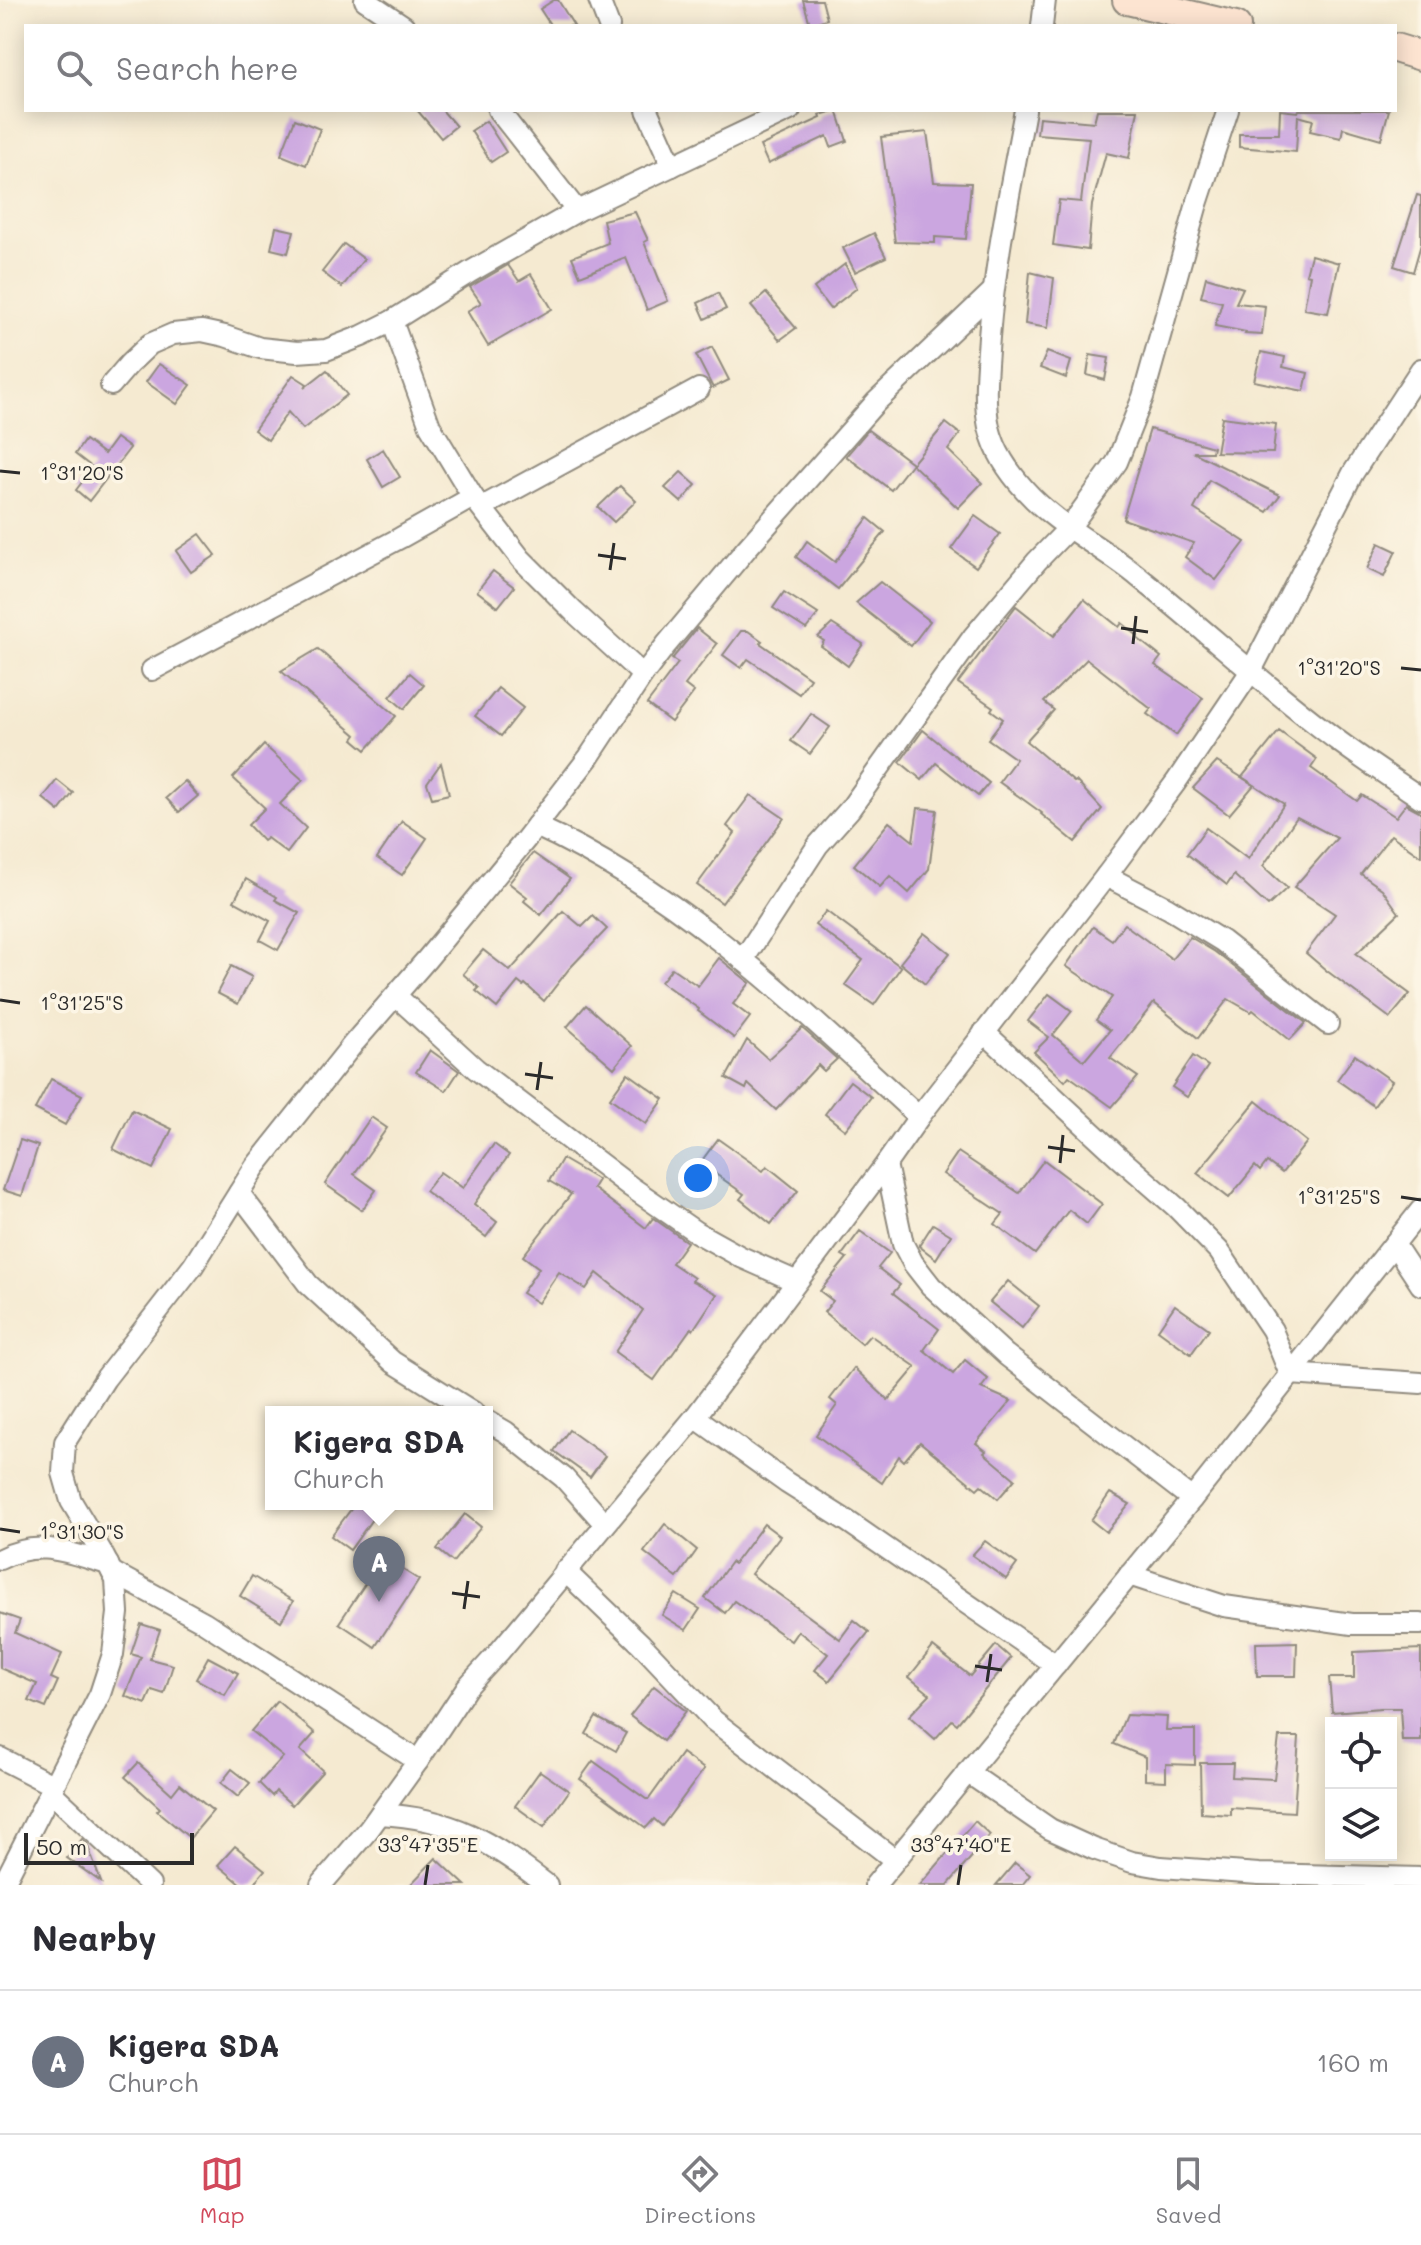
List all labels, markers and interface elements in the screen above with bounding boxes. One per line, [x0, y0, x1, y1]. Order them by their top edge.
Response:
search box [24, 24, 1397, 112]
icon: search [52, 46, 96, 90]
text: Search here [116, 48, 299, 88]
text: 1°31'20"S [40, 459, 124, 485]
text: 1°31'20"S [1297, 654, 1381, 680]
text: 1°31'25"S [41, 989, 123, 1015]
your location [678, 1158, 718, 1198]
text: 1°31'25"S [1298, 1183, 1380, 1209]
popup [265, 1406, 493, 1510]
text: Kigera SDA [293, 1421, 465, 1461]
text: Church [293, 1461, 384, 1495]
text: 1°31'30"S [40, 1518, 124, 1544]
pin: A [353, 1536, 405, 1602]
map controls [1325, 1717, 1397, 1861]
button: locate [1325, 1717, 1397, 1789]
button: layers [1325, 1789, 1397, 1861]
scale bar [24, 1829, 194, 1865]
text: 33°47'35"E [378, 1831, 478, 1857]
text: 33°47'40"E [910, 1831, 1012, 1857]
text: 50 m [36, 1832, 87, 1861]
text: Nearby [32, 1915, 157, 1960]
text: Kigera SDA [108, 2025, 280, 2065]
text: A [49, 2045, 67, 2079]
text: 160 m [1317, 2045, 1389, 2079]
text: Church [108, 2065, 198, 2099]
tab: Map [200, 2152, 245, 2229]
tab: Directions [644, 2152, 756, 2229]
tab: Saved [1156, 2152, 1221, 2229]

